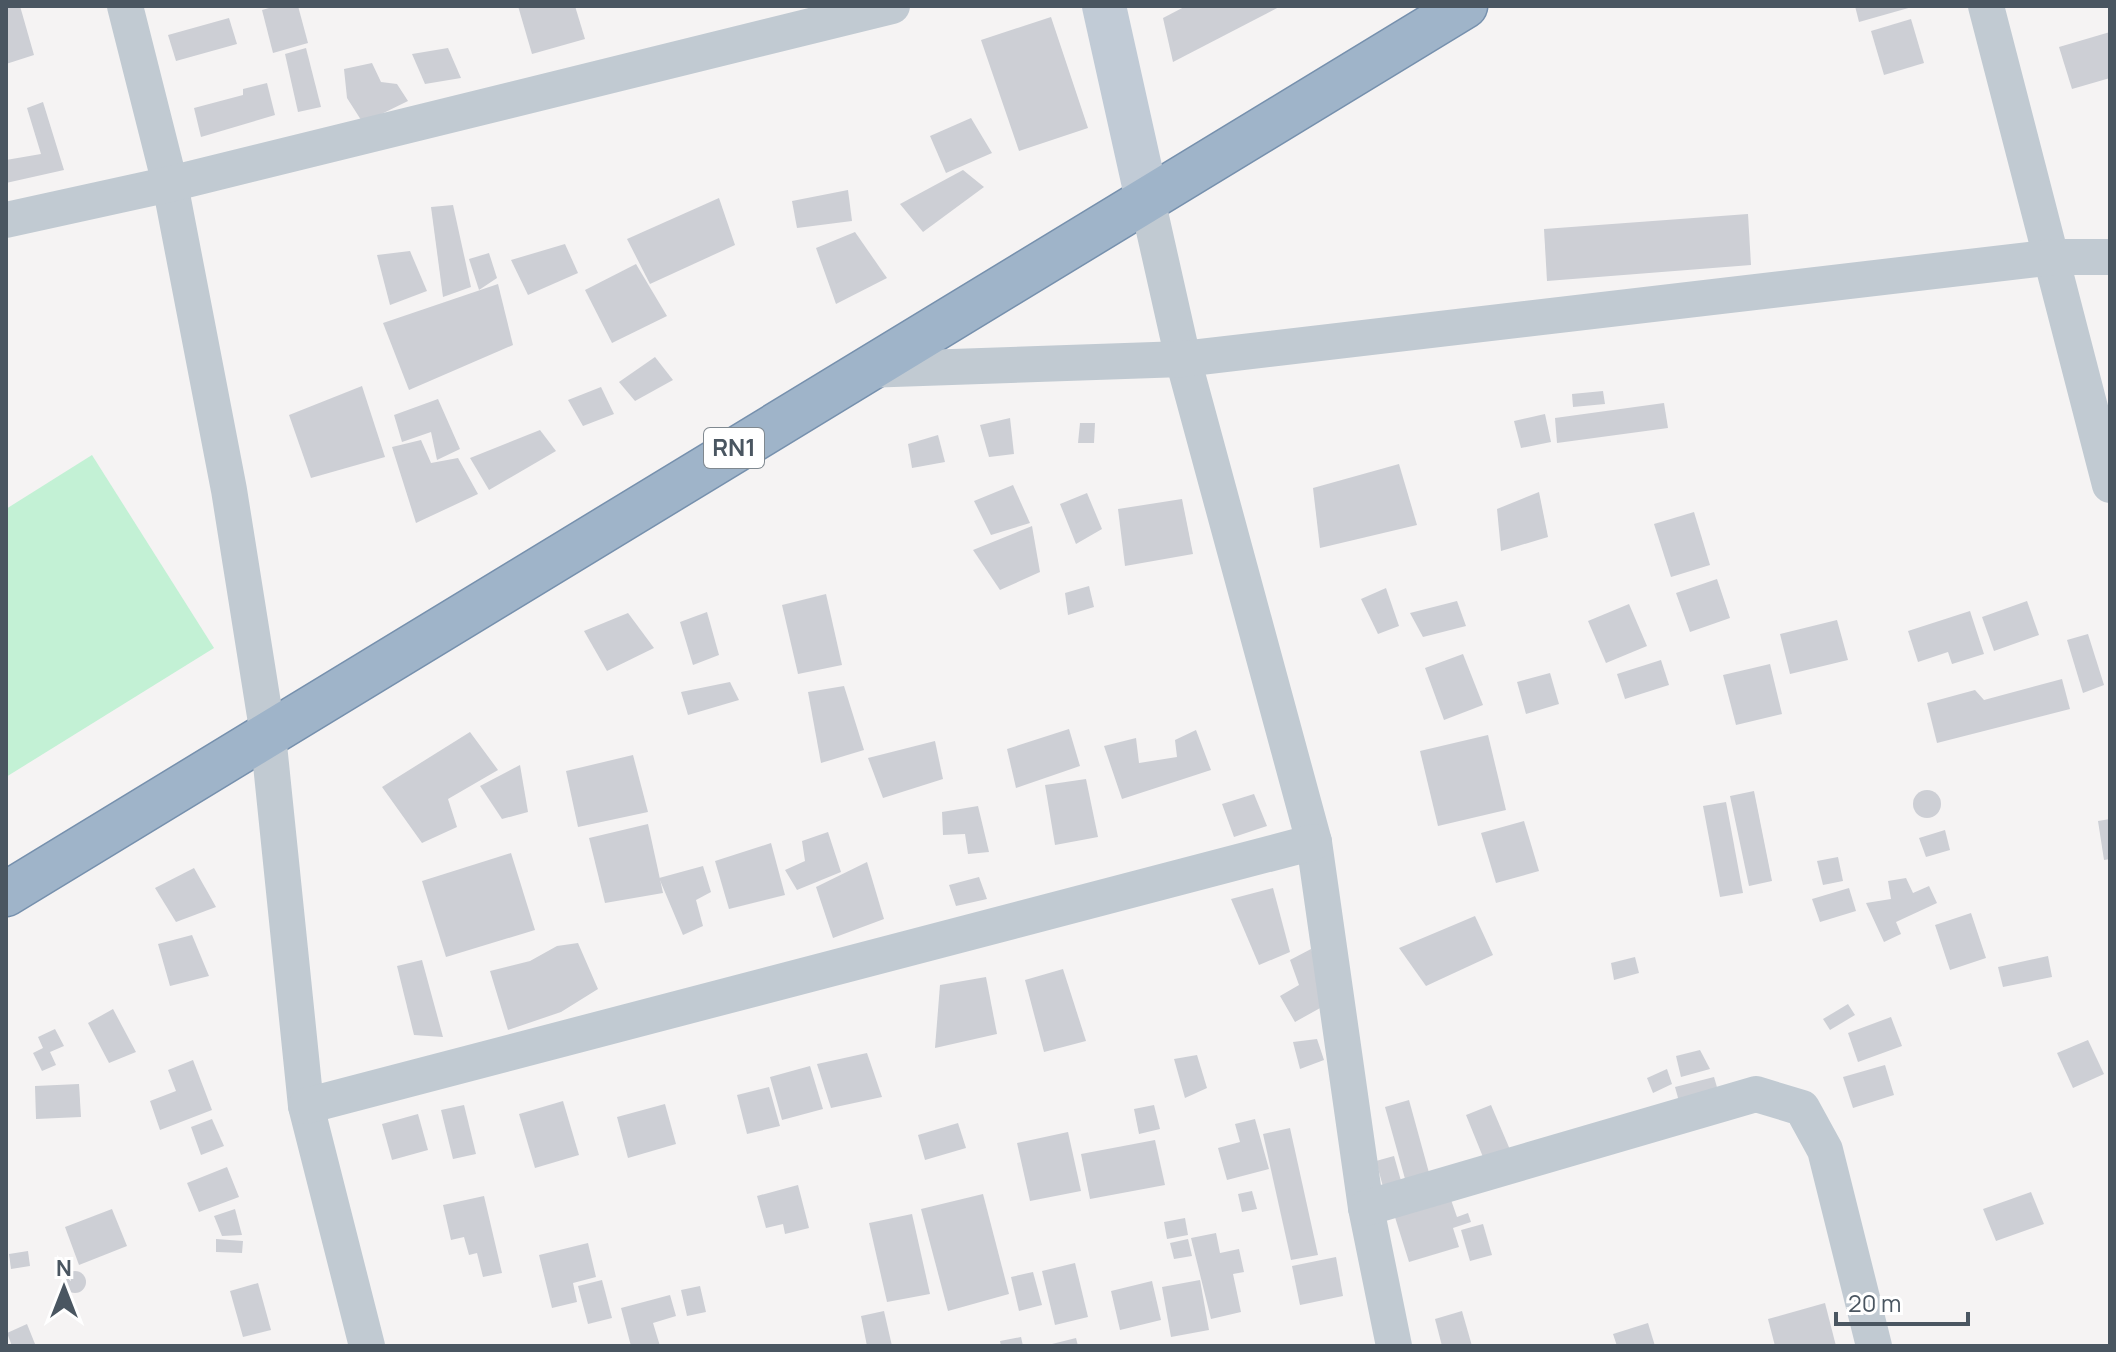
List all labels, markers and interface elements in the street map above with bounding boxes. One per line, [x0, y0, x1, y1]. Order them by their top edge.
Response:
road number: RN1 [704, 428, 764, 468]
north arrow [24, 1248, 104, 1328]
text: N [56, 1253, 72, 1283]
scale bar [1836, 1276, 1968, 1326]
text: 20 m [1848, 1286, 1901, 1319]

